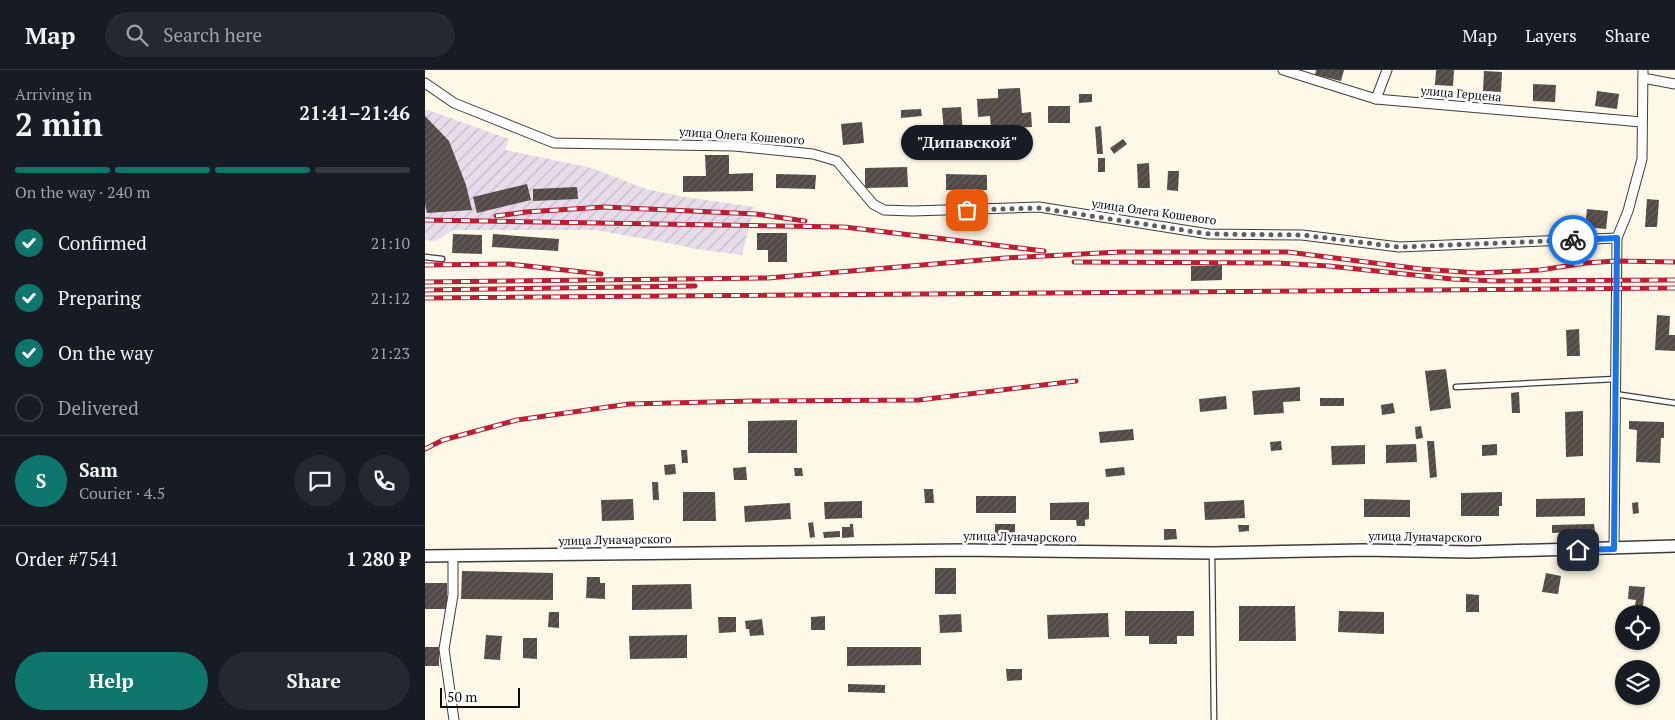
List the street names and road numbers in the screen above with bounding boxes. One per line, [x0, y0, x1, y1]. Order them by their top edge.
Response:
street label: улица Герцена [1419, 82, 1502, 105]
street label: улица Олега Кошевого [678, 124, 806, 147]
street label: улица Олега Кошевого [1090, 195, 1218, 228]
street label: улица Луначарского [962, 528, 1077, 545]
street label: улица Луначарского [1367, 528, 1482, 545]
street label: улица Луначарского [557, 531, 672, 548]

